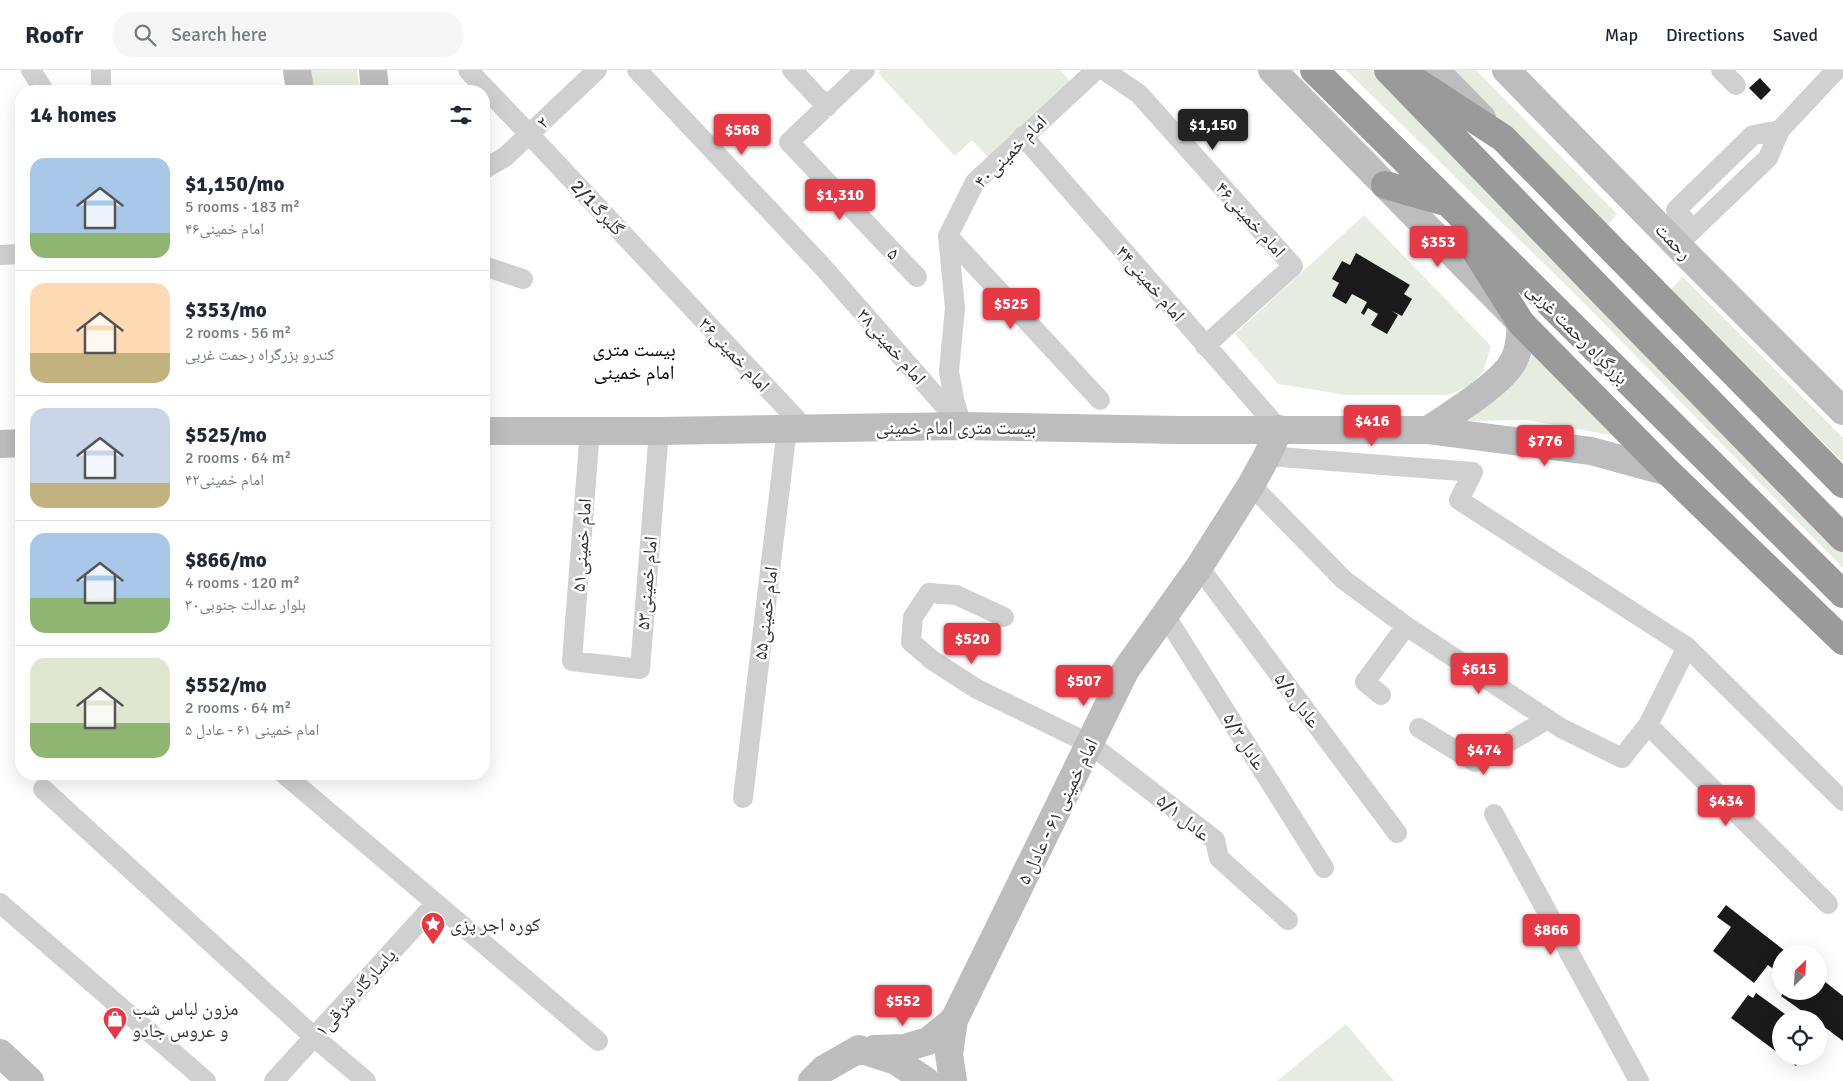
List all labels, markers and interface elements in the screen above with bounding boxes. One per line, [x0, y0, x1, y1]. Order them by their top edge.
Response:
search box [113, 12, 463, 57]
text: Roofr [25, 20, 83, 50]
icon: search [131, 21, 159, 49]
text: Search here [171, 23, 267, 47]
text: Map [1605, 24, 1638, 46]
text: Directions [1666, 24, 1745, 46]
text: Saved [1773, 24, 1818, 46]
icon: filters [447, 101, 475, 129]
text: 14 homes [30, 102, 116, 128]
pin: $1,150 [1172, 108, 1254, 151]
street label: امام خمینی۴۰ [969, 110, 1053, 194]
street label: ۲ [531, 111, 554, 134]
pin: $568 [712, 114, 772, 156]
text: $1,150 [1189, 115, 1237, 135]
text: $568 [725, 120, 759, 140]
text: $1,150/mo [185, 171, 284, 197]
street label: 2/1گلبرگ [565, 175, 629, 241]
street label: امام خمینی۴۶ [1209, 177, 1291, 263]
icon: home [70, 178, 130, 238]
pin: $1,310 [799, 178, 881, 221]
text: $1,310 [816, 185, 864, 205]
text: 5 rooms · 183 m² [185, 197, 300, 217]
street label: رحمت [1650, 218, 1697, 265]
text: امام خمینی۴۶ [185, 219, 264, 239]
pin: $353 [1408, 226, 1468, 268]
text: $353 [1421, 232, 1455, 252]
street label: ۴۴امام خمینی [1110, 240, 1190, 328]
street label: ۵ [882, 242, 905, 265]
street label: بزرگراه رحمت غربی [1521, 278, 1633, 390]
pin: $525 [981, 288, 1041, 330]
text: $525 [994, 294, 1028, 314]
text: $353/mo [185, 297, 267, 323]
icon: home [70, 303, 130, 363]
street label: امام خمینی۳۸ [851, 303, 931, 391]
street label: امام خمینی۳۶ [693, 312, 775, 398]
text: 2 rooms · 56 m² [185, 323, 291, 343]
district label: بیست متری امام خمینی [592, 337, 676, 386]
text: کندرو بزرگراه رحمت غربی [185, 345, 335, 365]
pin: $416 [1342, 404, 1402, 447]
text: $416 [1355, 411, 1389, 431]
street label: بیست متری امام خمینی [876, 416, 1036, 441]
text: $525/mo [185, 422, 267, 448]
pin: $776 [1515, 424, 1575, 467]
icon: home [70, 428, 130, 488]
text: $776 [1528, 431, 1562, 451]
text: 2 rooms · 64 m² [185, 448, 291, 468]
text: امام خمینی۴۲ [185, 470, 264, 490]
street label: امام خمینی۵۱ [567, 497, 598, 593]
street label: امام خمینی۵۳ [631, 535, 664, 631]
text: $866/mo [185, 547, 267, 573]
icon: home [70, 553, 130, 613]
street label: امام خمینی۵۵ [748, 565, 785, 661]
text: 4 rooms · 120 m² [185, 573, 300, 593]
text: بلوار عدالت جنوبی۳۰ [185, 595, 306, 615]
pin: $520 [942, 622, 1002, 665]
text: $520 [955, 629, 989, 649]
pin: $615 [1449, 652, 1509, 695]
text: $615 [1462, 659, 1496, 679]
pin: $507 [1054, 664, 1114, 707]
street label: عادل ۵/۵ [1269, 668, 1326, 733]
text: $507 [1067, 671, 1101, 691]
text: $552/mo [185, 672, 267, 698]
icon: home [70, 678, 130, 738]
text: 2 rooms · 64 m² [185, 698, 291, 718]
street label: عادل ۵/۳ [1217, 709, 1271, 775]
text: امام خمینی ۶۱ - عادل ۵ [185, 720, 319, 740]
pin: $474 [1454, 734, 1514, 776]
street label: امام خمینی ۶۱ - عادل ۵ [1012, 735, 1105, 889]
text: $474 [1467, 740, 1501, 760]
pin: $434 [1696, 784, 1756, 827]
street label: عادل ۵/۱ [1151, 789, 1216, 847]
text: $434 [1709, 791, 1743, 811]
place icon: کوره اجر پزی [420, 911, 446, 945]
place label: کوره اجر پزی [450, 913, 541, 937]
pin: $866 [1521, 914, 1581, 956]
text: $866 [1534, 920, 1568, 940]
street label: پاسارگاد شرقی۱ [310, 944, 402, 1042]
north arrow [1772, 945, 1828, 1000]
map controls [1772, 945, 1827, 1065]
pin: $552 [873, 984, 933, 1027]
text: $552 [886, 991, 920, 1011]
place label: مزون لباس شب و عروس جادو [132, 997, 238, 1043]
shop icon: مزون لباس شب و عروس جادو [102, 1006, 128, 1040]
button: locate [1772, 1010, 1827, 1065]

